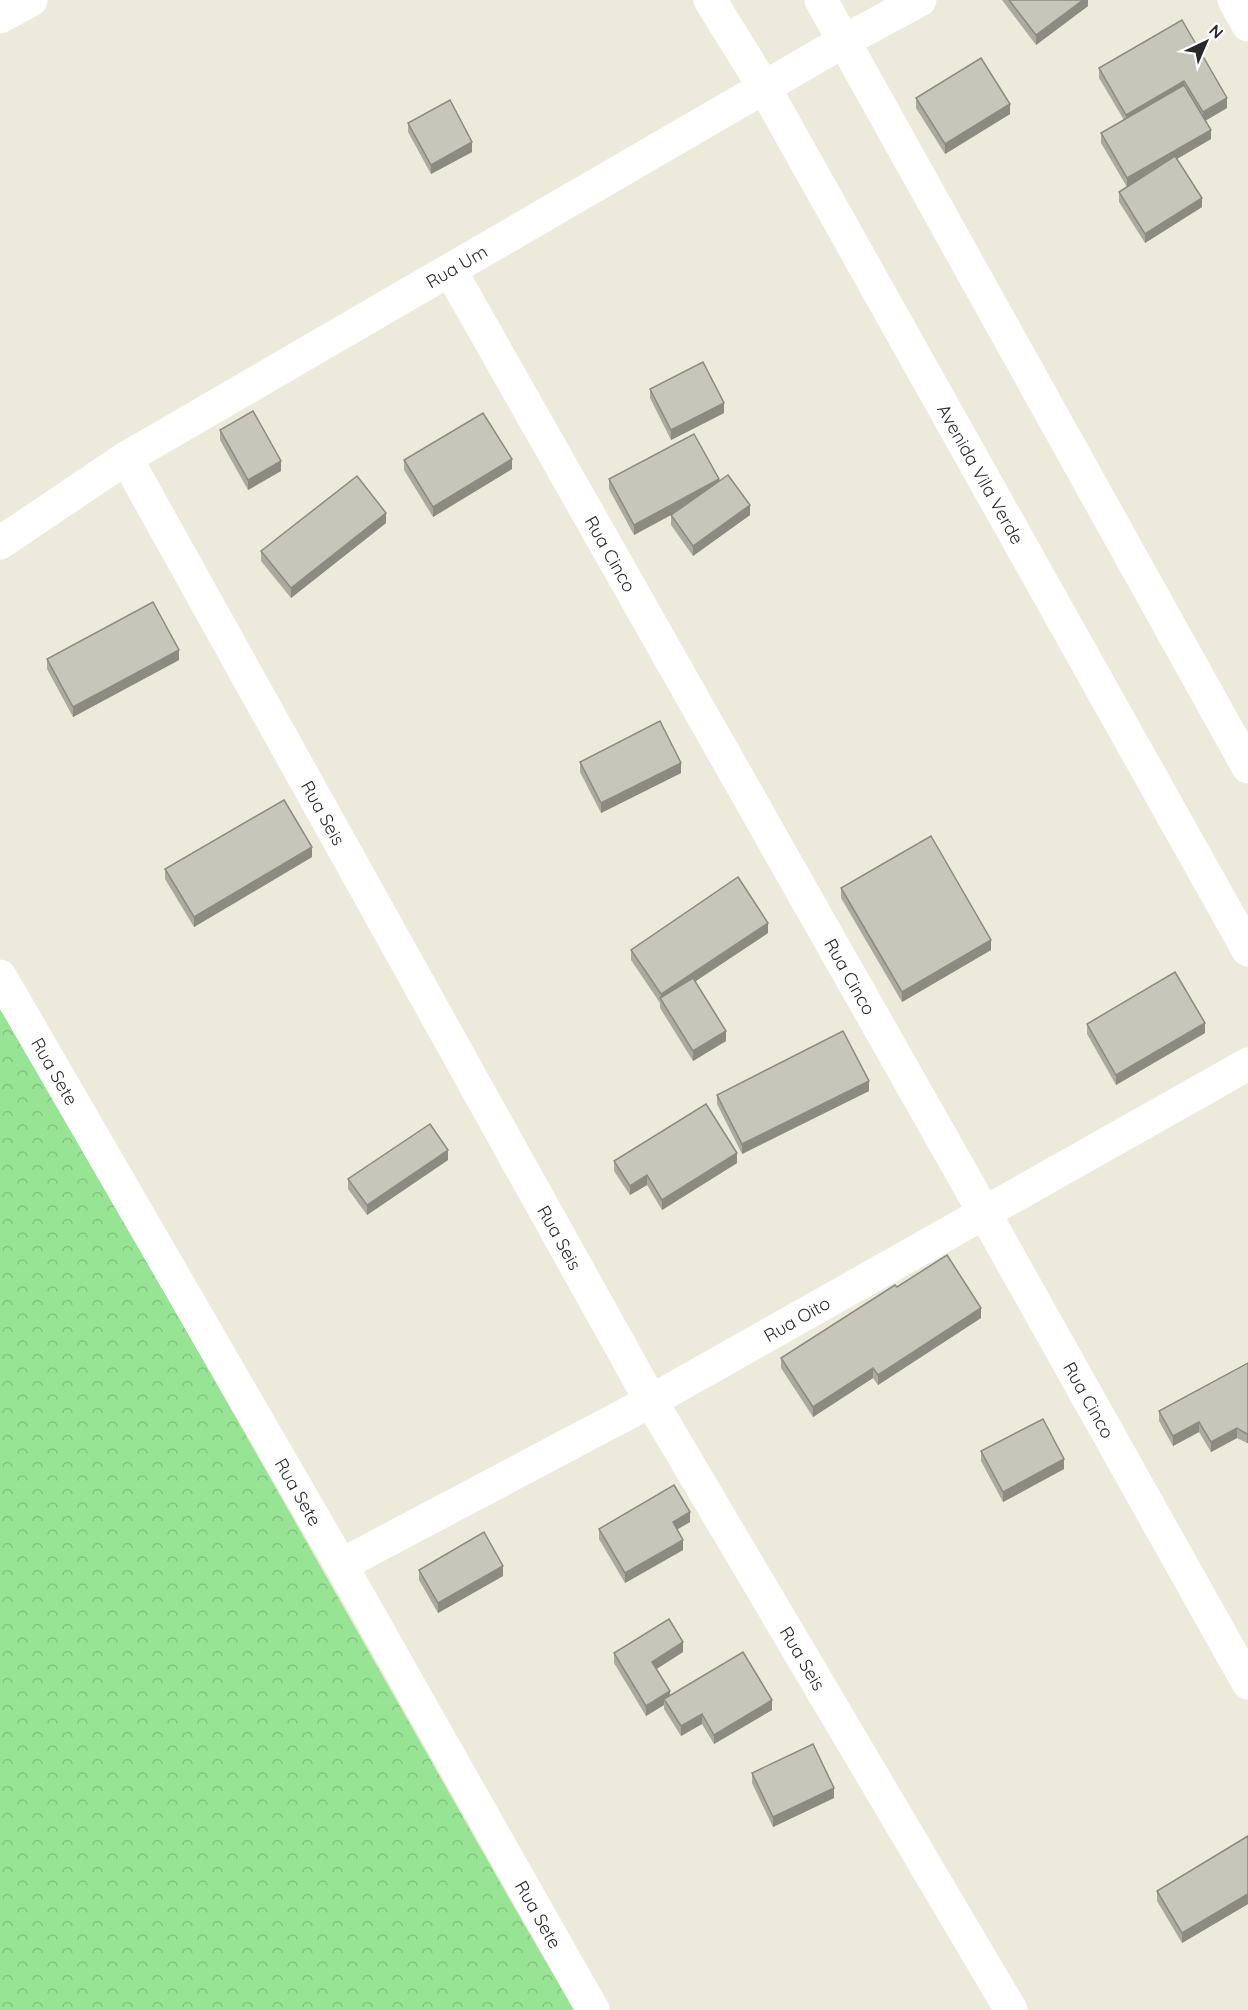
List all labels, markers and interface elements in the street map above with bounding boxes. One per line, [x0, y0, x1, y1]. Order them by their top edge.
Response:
north arrow [1176, 12, 1236, 72]
text: N [1205, 20, 1228, 42]
street label: Rua Um [421, 239, 491, 293]
street label: Avenida Vila Verde [933, 400, 1029, 548]
street label: Rua Cinco [580, 511, 642, 596]
street label: Rua Seis [296, 776, 351, 849]
street label: Rua Cinco [820, 934, 881, 1019]
street label: Rua Sete [27, 1033, 84, 1109]
street label: Rua Seis [533, 1201, 587, 1274]
street label: Rua Oito [759, 1291, 834, 1347]
street label: Rua Cinco [1059, 1357, 1120, 1442]
street label: Rua Sete [270, 1454, 327, 1530]
street label: Rua Seis [775, 1622, 831, 1694]
street label: Rua Sete [510, 1876, 567, 1952]

